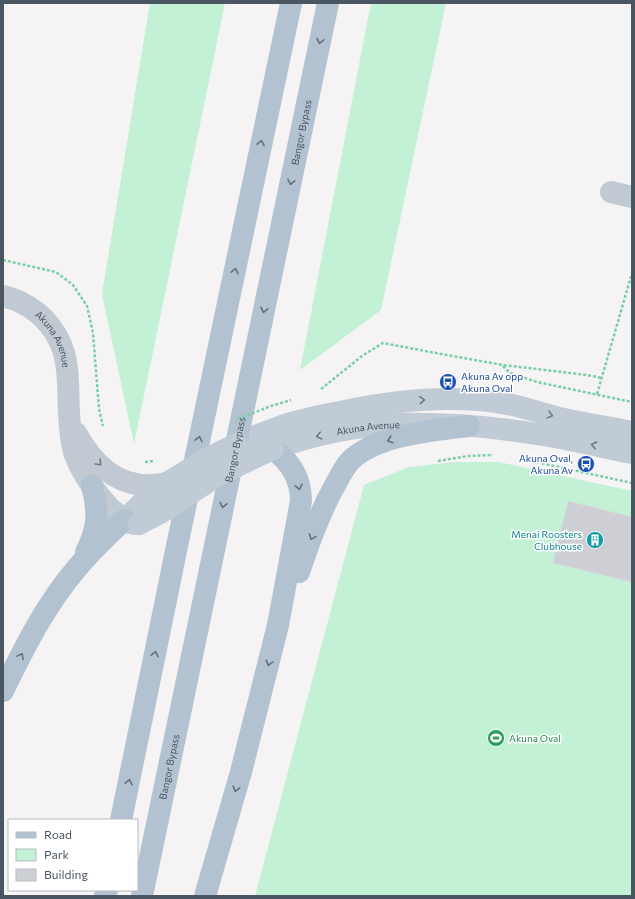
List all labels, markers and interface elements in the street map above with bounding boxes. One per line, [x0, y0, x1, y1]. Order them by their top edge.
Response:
one-way arrow [316, 38, 325, 44]
street label: Bangor Bypass [288, 98, 314, 166]
one-way arrow [257, 140, 265, 146]
one-way arrow [287, 179, 295, 185]
one-way arrow [230, 267, 238, 274]
one-way arrow [261, 306, 269, 313]
street label: Akuna Avenue [33, 308, 73, 368]
place label: Akuna Av opp Akuna Oval [461, 370, 523, 394]
bus stop icon: Akuna Av opp Akuna Oval [438, 372, 458, 392]
one-way arrow [419, 396, 425, 405]
one-way arrow [546, 410, 553, 419]
street label: Bangor Bypass [222, 415, 248, 483]
street label: Akuna Avenue [335, 418, 400, 438]
one-way arrow [316, 431, 322, 439]
one-way arrow [386, 435, 393, 444]
one-way arrow [195, 436, 203, 442]
one-way arrow [591, 441, 597, 449]
place label: Akuna Oval, Akuna Av [519, 452, 573, 476]
bus stop icon: Akuna Oval, Akuna Av [576, 454, 596, 474]
one-way arrow [94, 458, 102, 466]
one-way arrow [295, 483, 303, 490]
one-way arrow [220, 502, 228, 508]
place label: Menai Roosters Clubhouse [511, 528, 582, 552]
building icon: Menai Roosters Clubhouse [585, 530, 605, 550]
one-way arrow [308, 533, 316, 540]
one-way arrow [150, 651, 158, 658]
one-way arrow [16, 653, 23, 660]
one-way arrow [265, 660, 273, 666]
sports icon: Akuna Oval [486, 728, 506, 748]
place label: Akuna Oval [509, 732, 561, 744]
street label: Bangor Bypass [156, 733, 182, 801]
one-way arrow [124, 779, 132, 785]
one-way arrow [232, 785, 241, 792]
legend [8, 819, 138, 891]
text: Road [44, 827, 72, 841]
text: Park [44, 847, 70, 861]
text: Building [44, 867, 88, 881]

